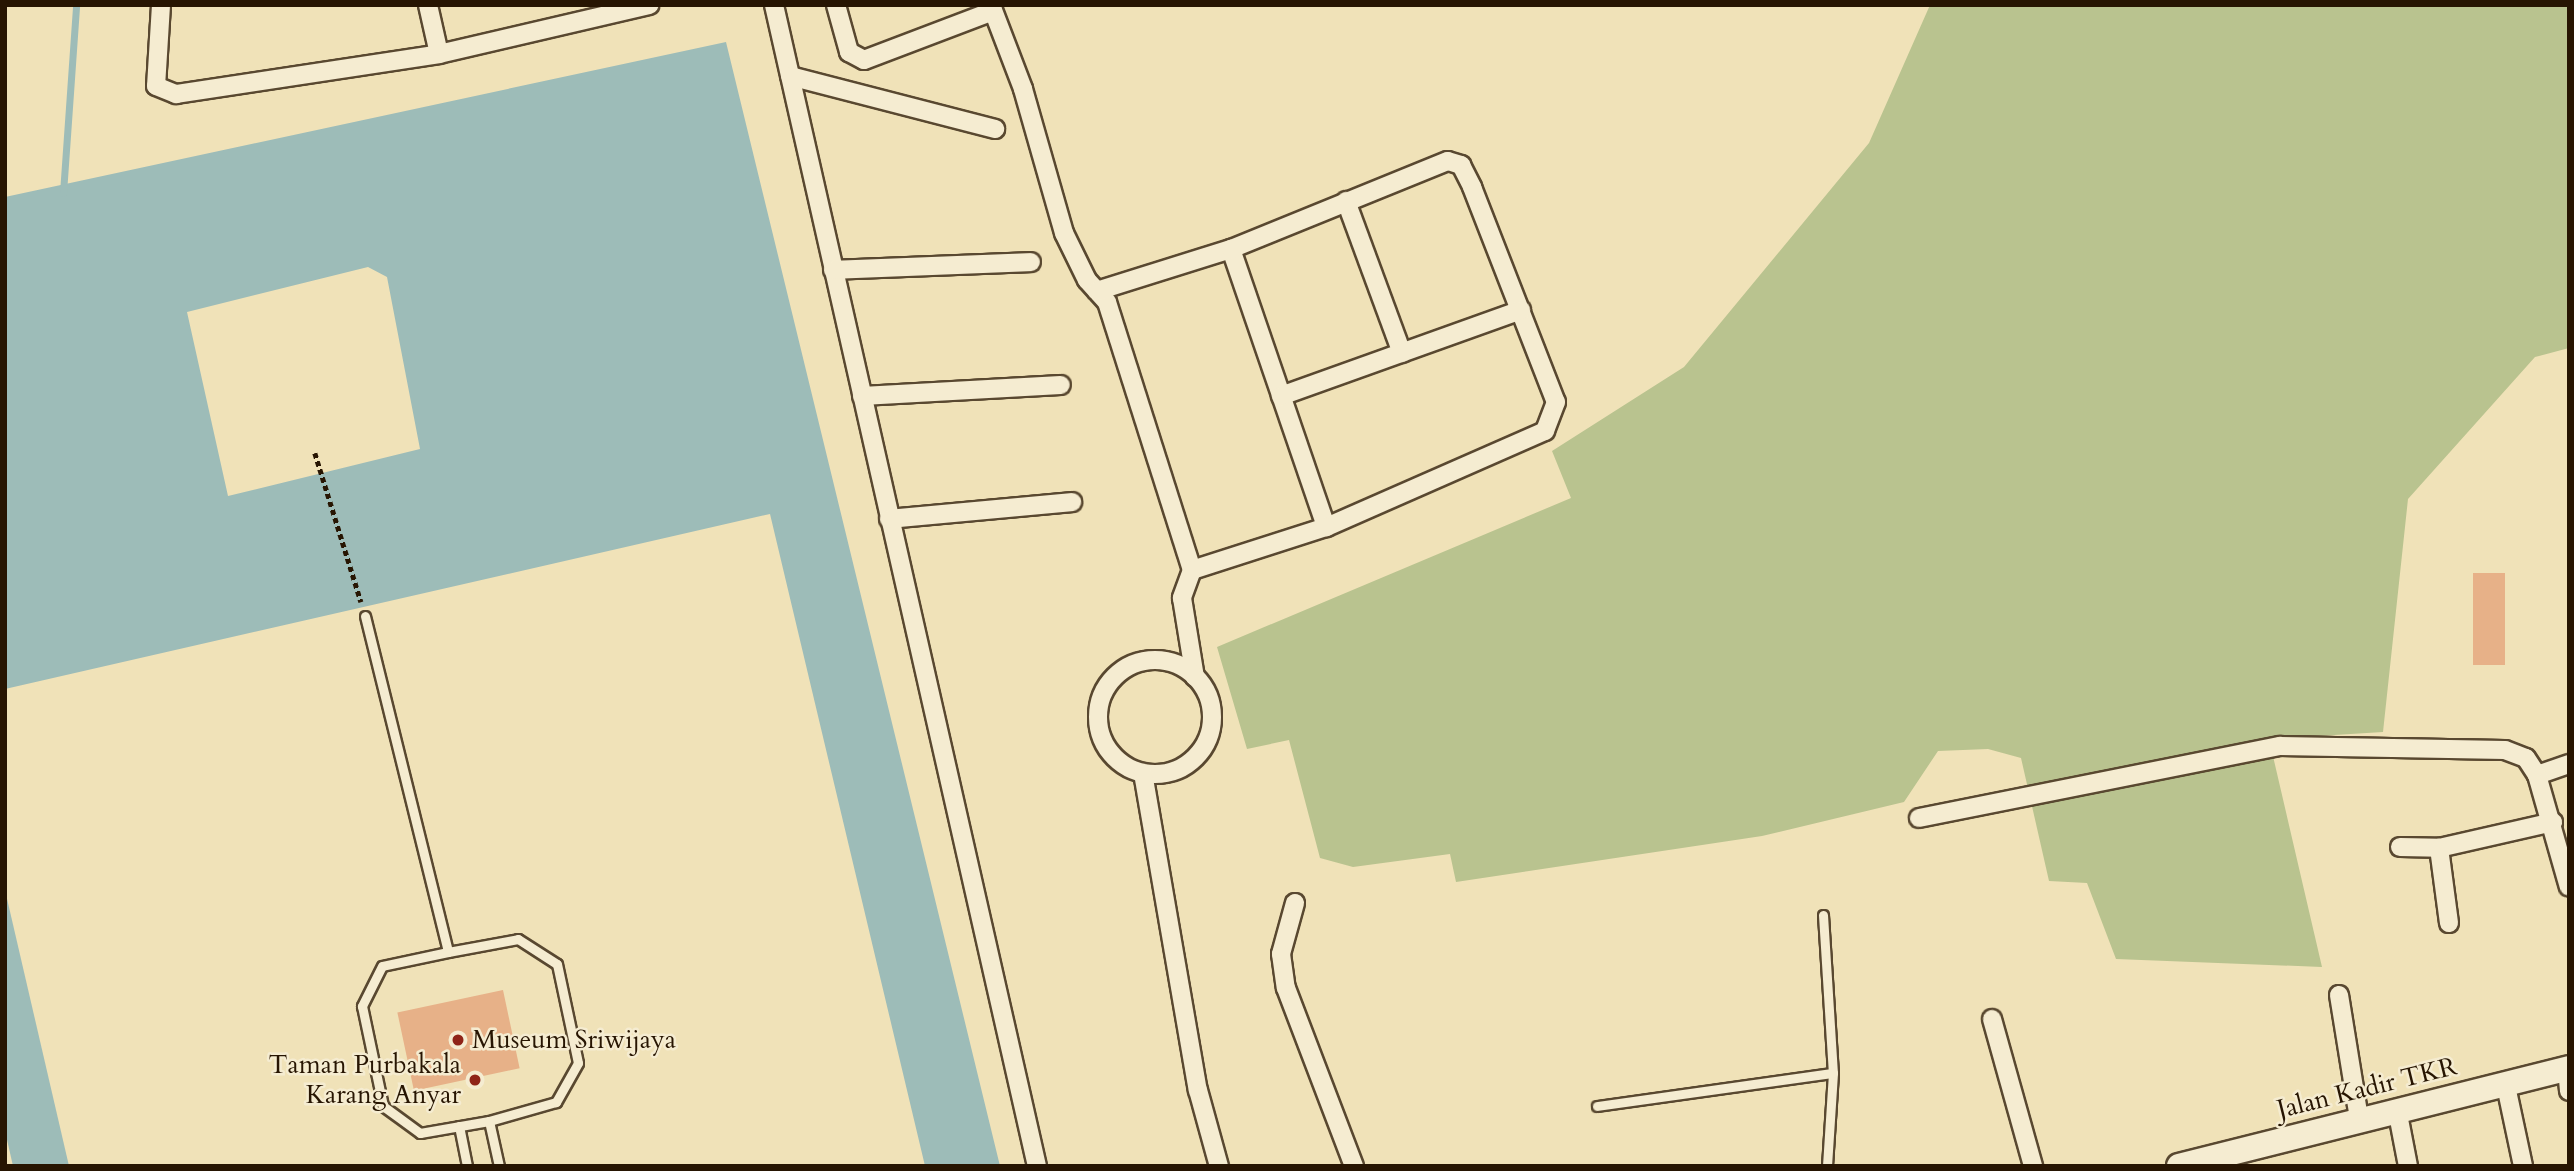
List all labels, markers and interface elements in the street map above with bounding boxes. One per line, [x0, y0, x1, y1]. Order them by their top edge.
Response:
place label: Museum Sriwijaya [472, 1024, 676, 1056]
marker: Museum Sriwijaya [450, 1032, 466, 1048]
place label: Taman Purbakala Karang Anyar [268, 1049, 461, 1110]
street label: Jalan Kadir TKR [2274, 1051, 2460, 1125]
marker: Taman Purbakala Karang Anyar [467, 1072, 483, 1088]

